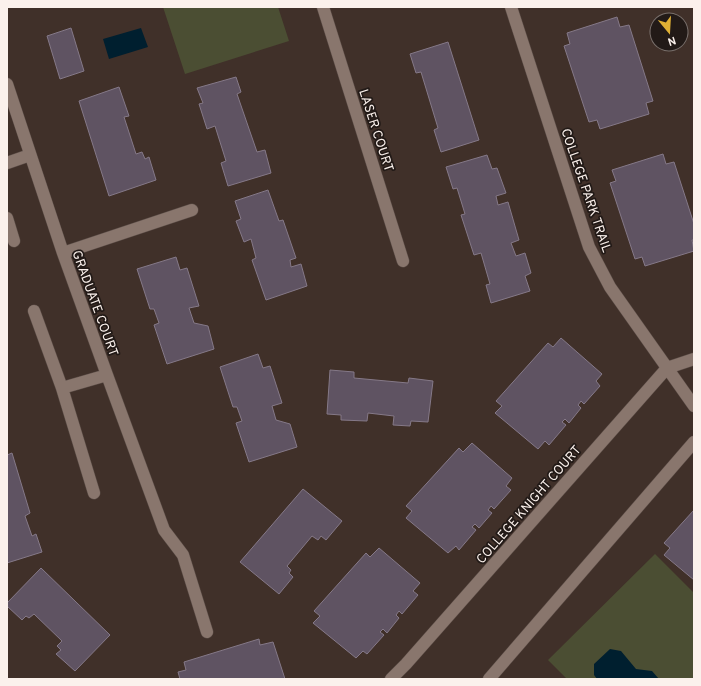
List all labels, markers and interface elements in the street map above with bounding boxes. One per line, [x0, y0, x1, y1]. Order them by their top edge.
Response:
north arrow [649, 12, 689, 52]
text: N [666, 33, 678, 48]
street label: LASER COURT [354, 87, 396, 174]
street label: COLLEGE PARK TRAIL [556, 127, 614, 255]
street label: GRADUATE COURT [68, 249, 121, 359]
street label: COLLEGE KNIGHT COURT [474, 443, 585, 568]

